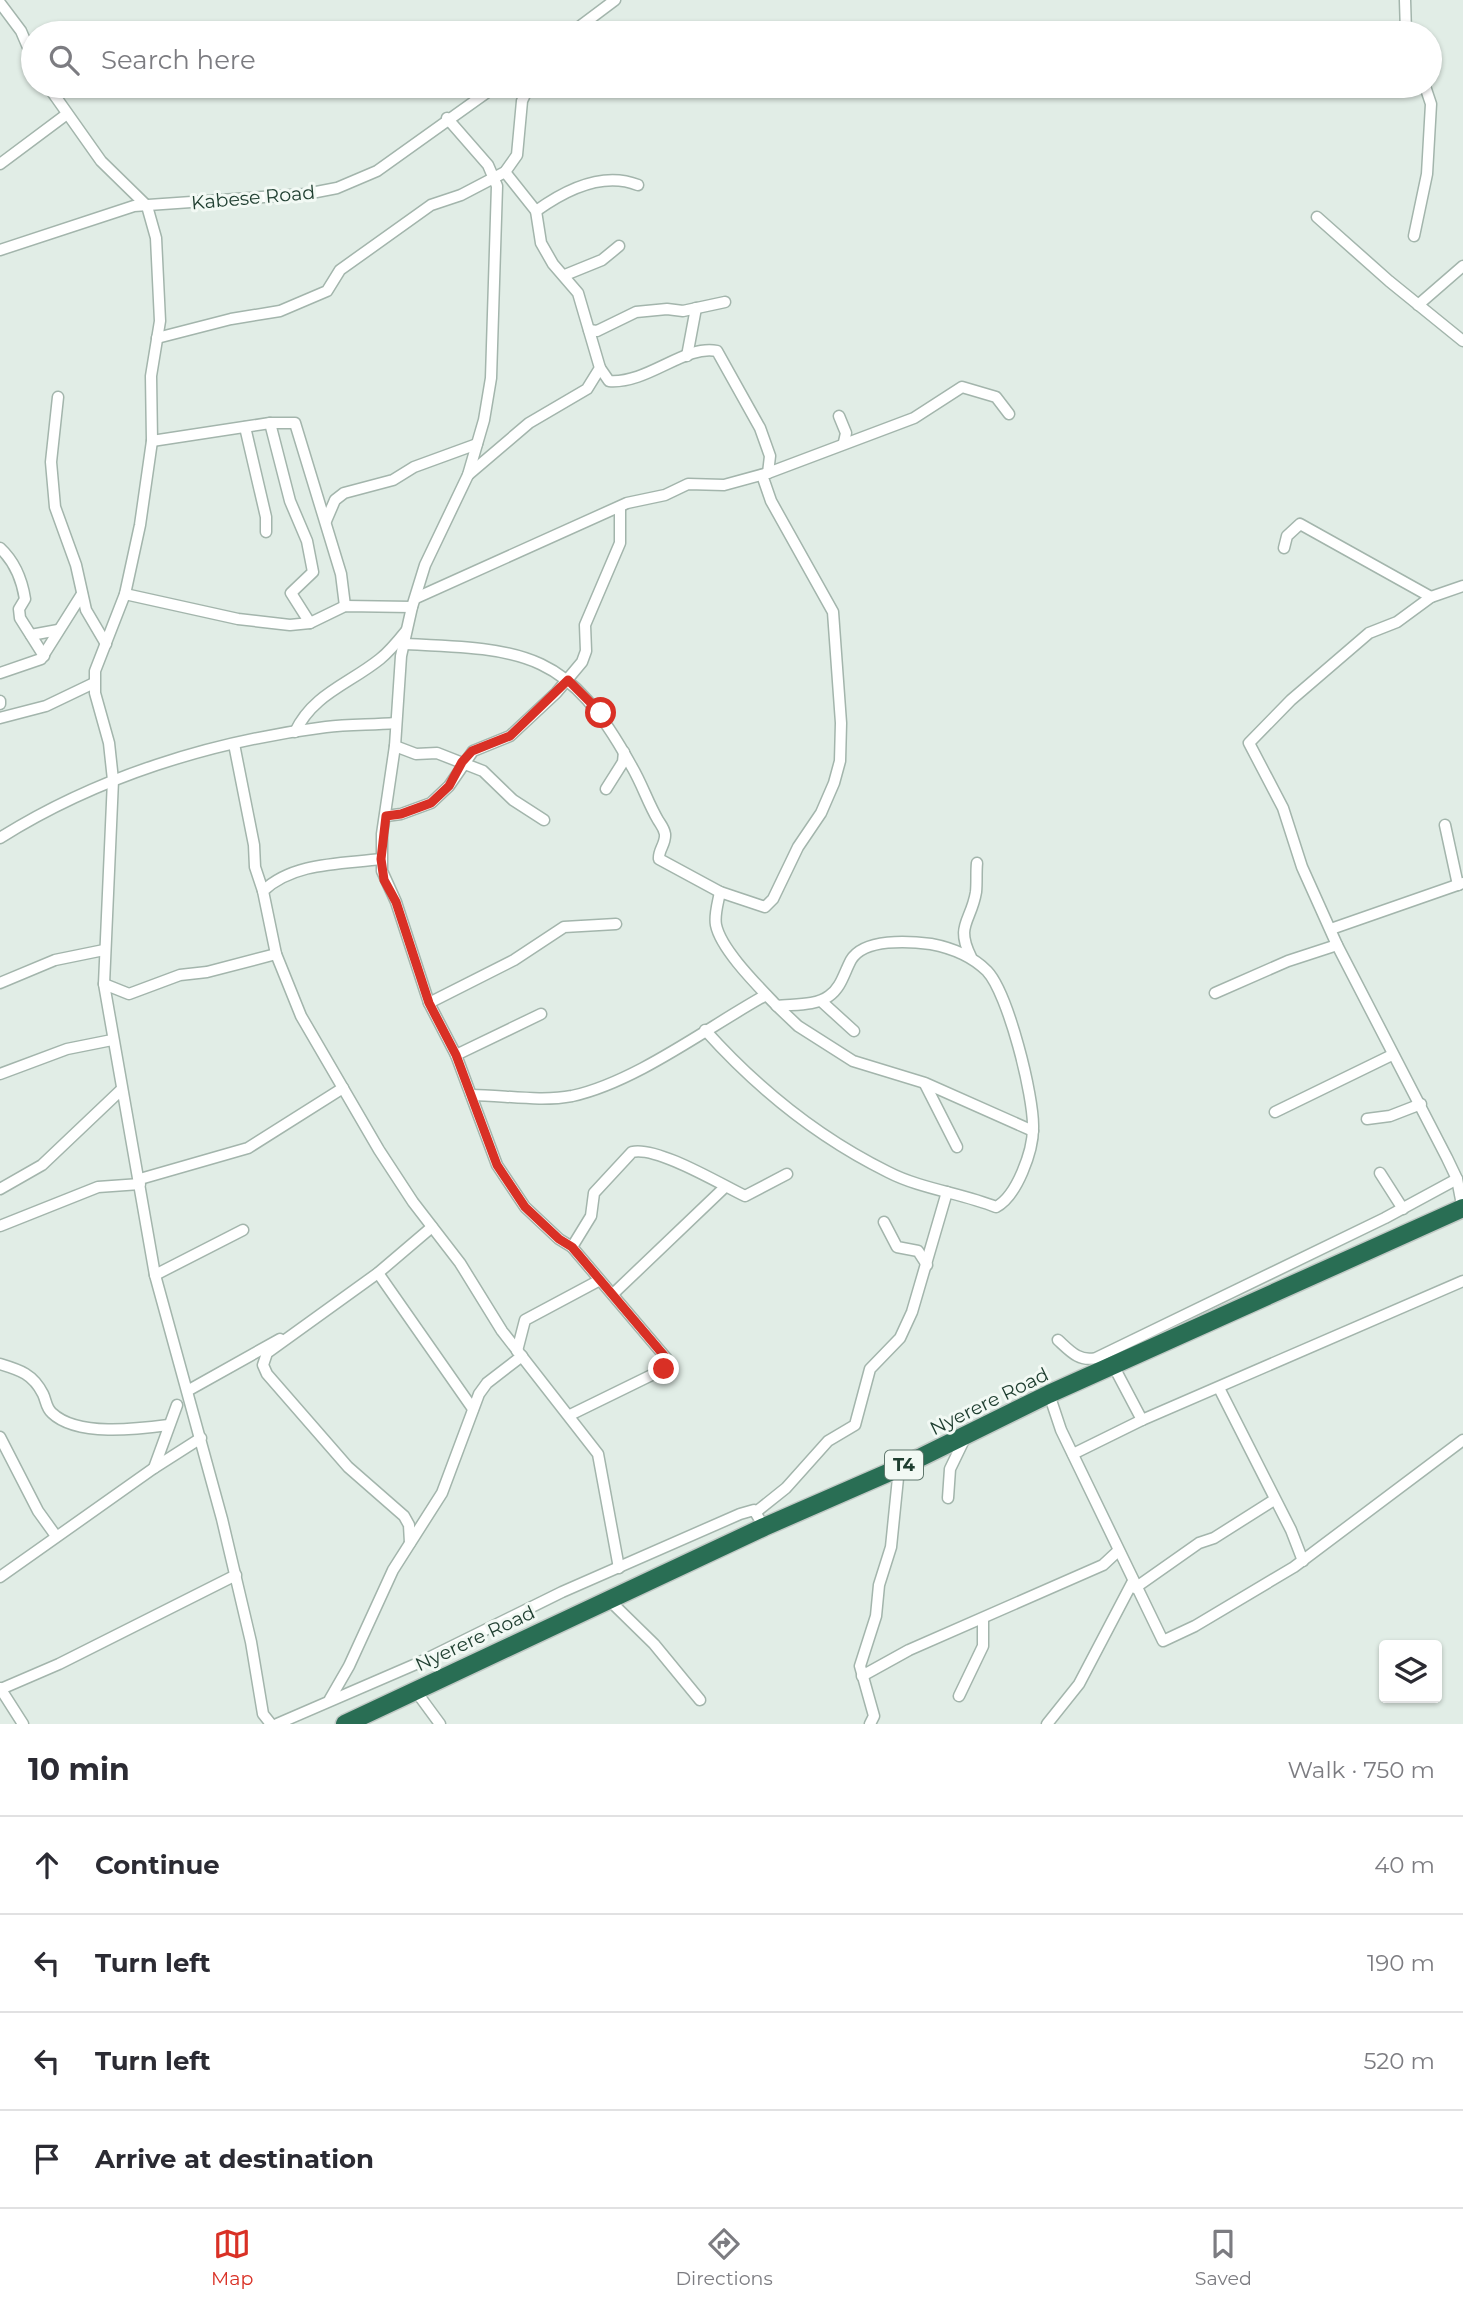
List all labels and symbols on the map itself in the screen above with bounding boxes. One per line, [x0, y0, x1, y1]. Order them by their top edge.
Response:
street label: Kabese Road [190, 181, 316, 214]
route start [585, 697, 616, 728]
route end [648, 1353, 679, 1384]
street label: Nyerere Road [926, 1363, 1052, 1440]
road number: T4 [885, 1450, 923, 1480]
street label: Nyerere Road [412, 1601, 539, 1676]

